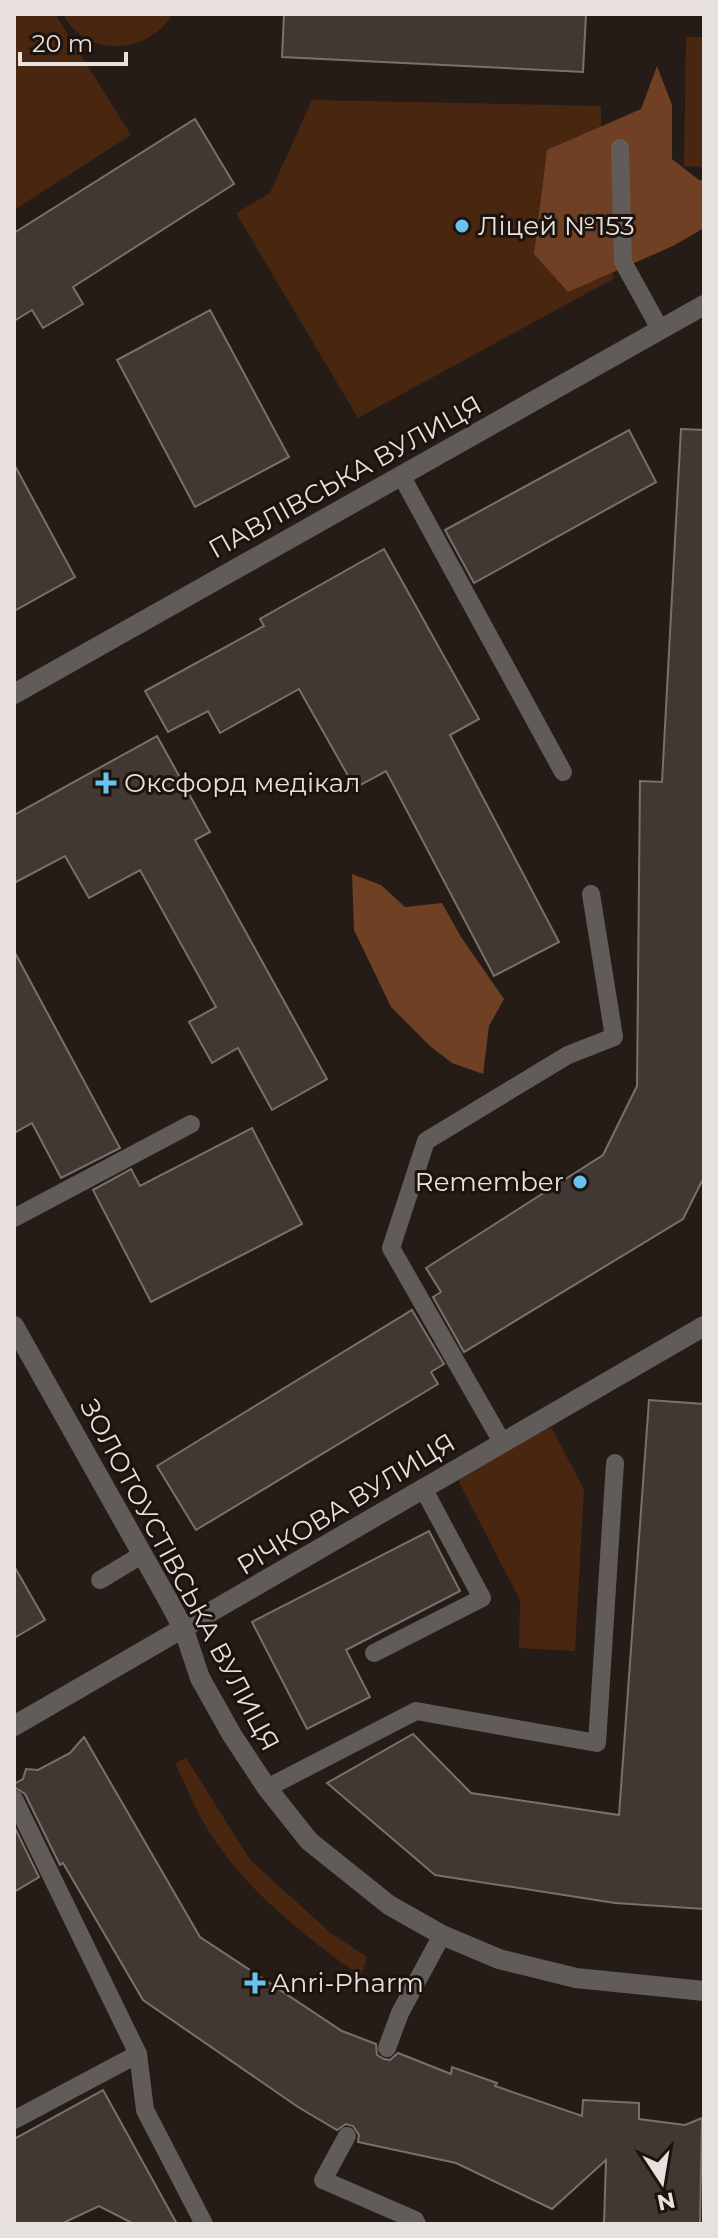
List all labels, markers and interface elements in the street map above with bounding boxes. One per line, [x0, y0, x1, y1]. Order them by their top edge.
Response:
scale bar [20, 16, 126, 66]
text: 20 m [32, 29, 93, 58]
place label: Ліцей №153 [478, 210, 635, 242]
marker: Ліцей №153 [453, 217, 471, 235]
street label: ПАВЛІВСЬКА ВУЛИЦЯ [203, 389, 487, 565]
place label: Оксфорд медікал [124, 767, 360, 799]
marker: Оксфорд медікал [95, 772, 117, 794]
place label: Remember [415, 1166, 564, 1198]
marker: Remember [571, 1173, 589, 1191]
street label: ЗОЛОТОУСТІВСЬКА ВУЛИЦЯ [73, 1394, 287, 1756]
street label: РІЧКОВА ВУЛИЦЯ [231, 1426, 461, 1582]
place label: Anri-Pharm [271, 1967, 424, 1999]
marker: Anri-Pharm [246, 1974, 264, 1992]
north arrow [622, 2142, 702, 2222]
text: N [655, 2186, 678, 2216]

